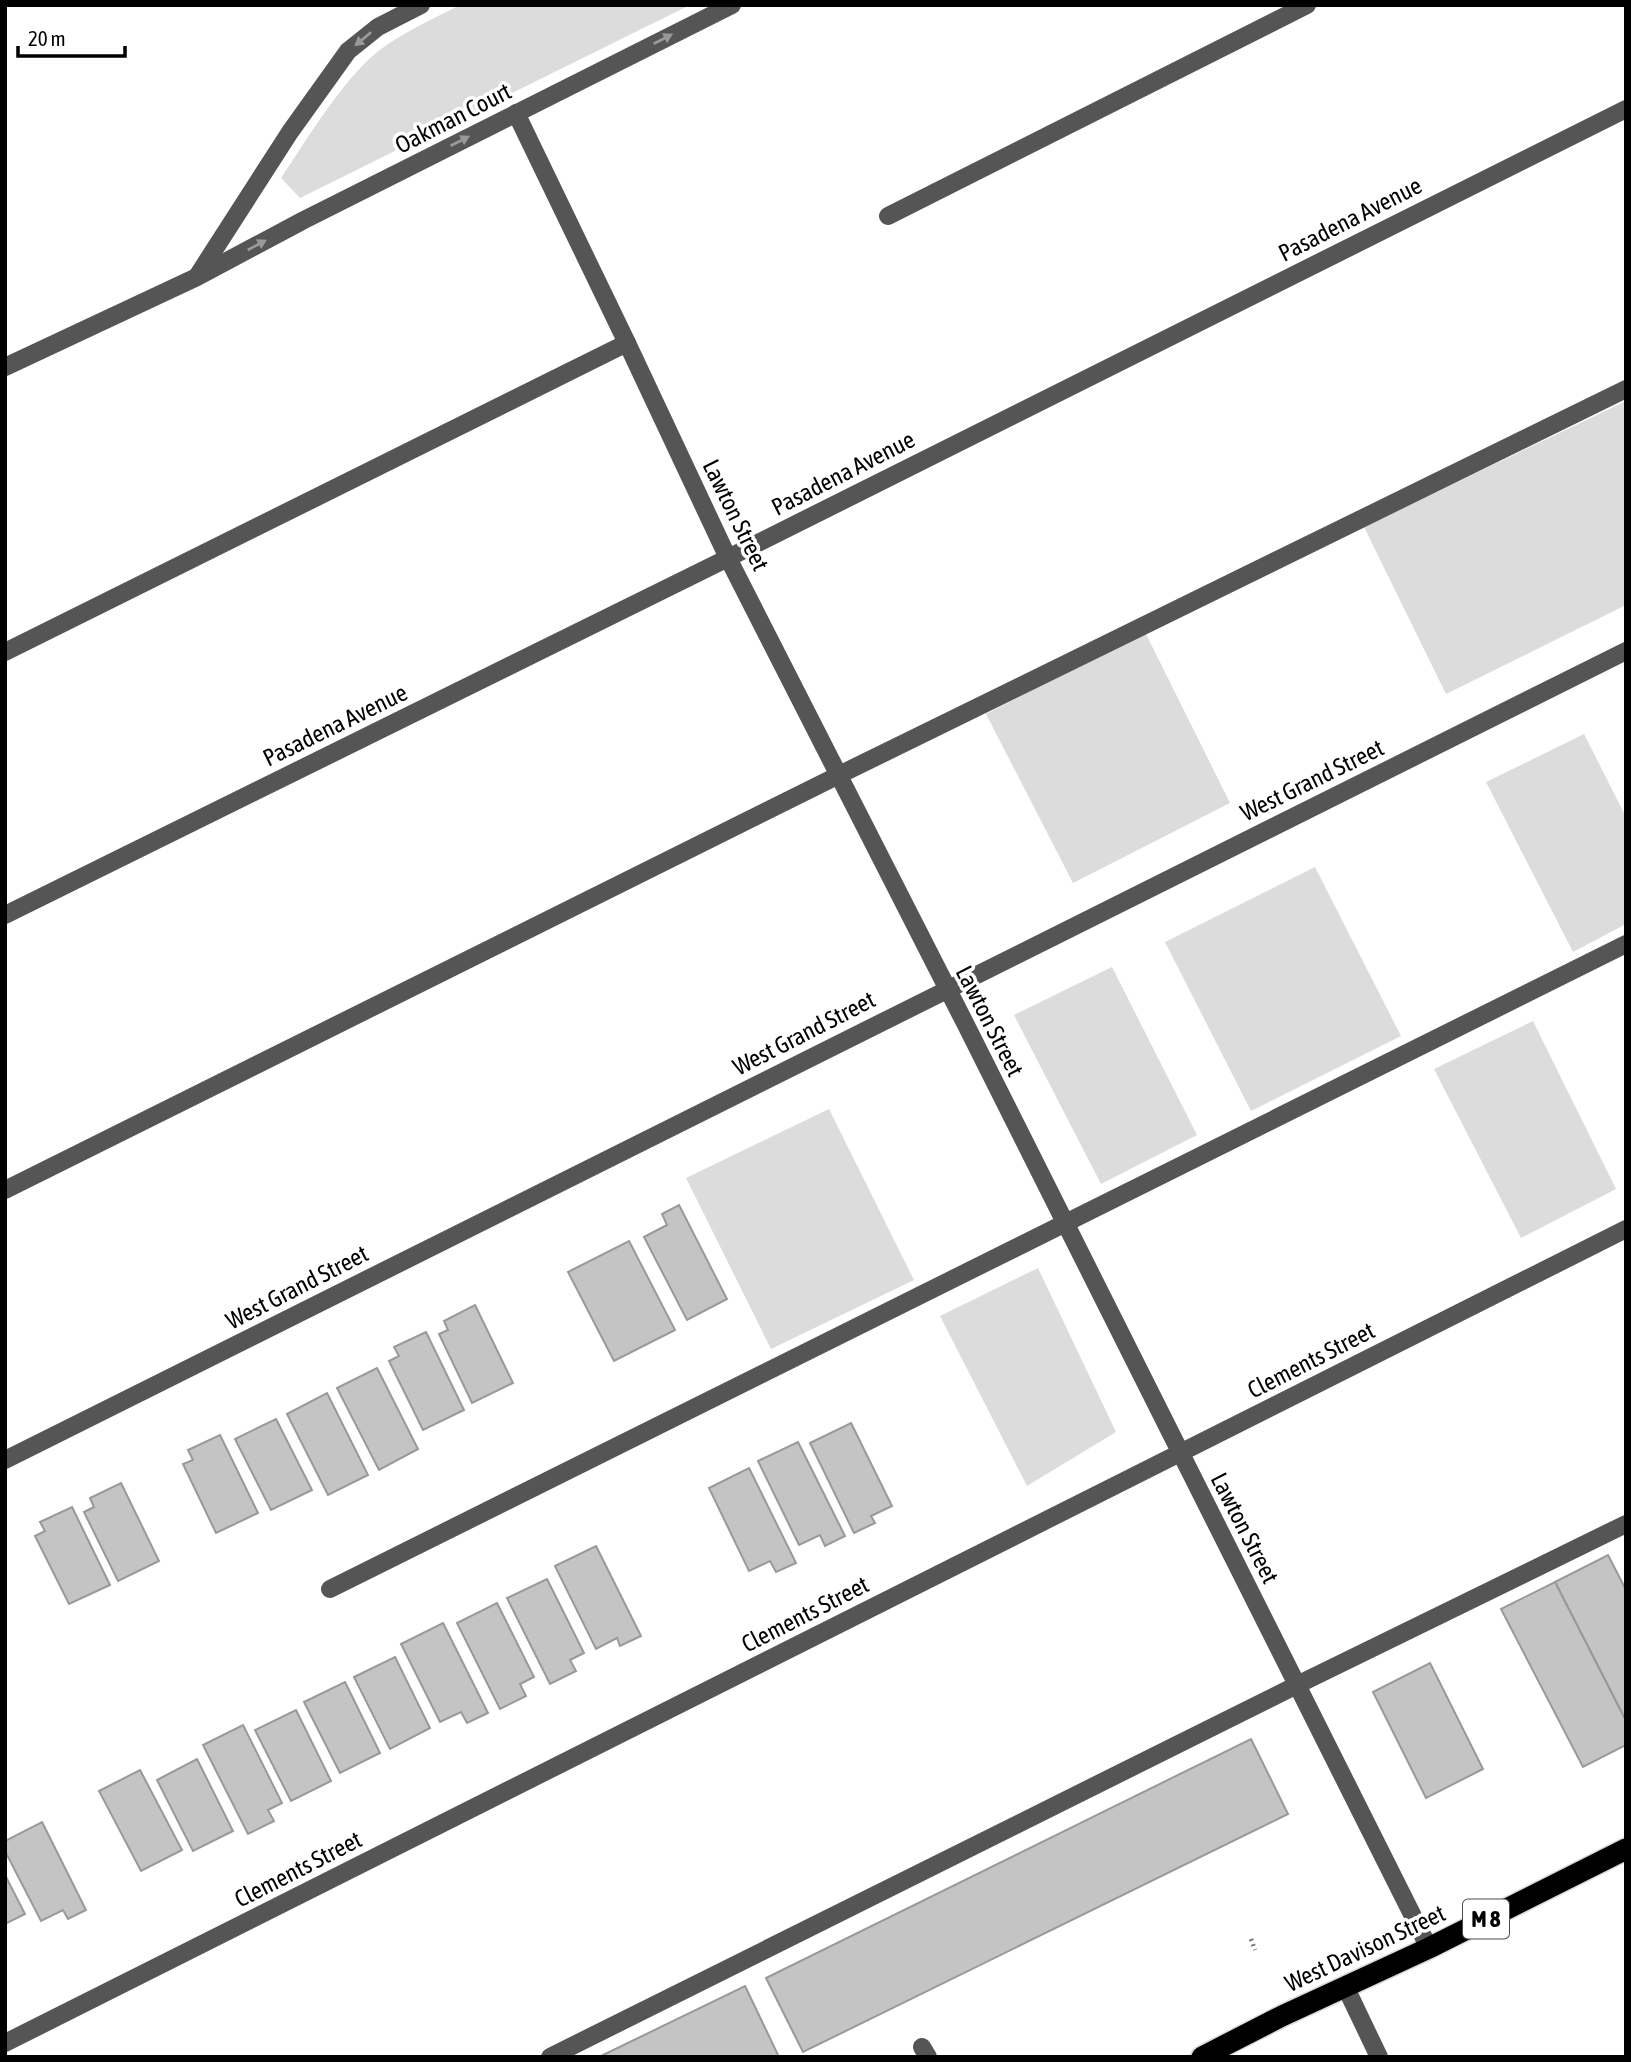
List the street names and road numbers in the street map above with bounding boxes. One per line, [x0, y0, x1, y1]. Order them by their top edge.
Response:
street label: Oakman Court [391, 77, 516, 159]
street label: Pasadena Avenue [1274, 171, 1426, 267]
street label: Pasadena Avenue [767, 425, 919, 521]
street label: Lawton Street [697, 455, 775, 575]
street label: Pasadena Avenue [259, 678, 411, 772]
street label: West Grand Street [1236, 734, 1388, 826]
street label: Lawton Street [951, 961, 1029, 1081]
street label: West Grand Street [729, 986, 880, 1080]
street label: West Grand Street [222, 1240, 373, 1334]
street label: Clements Street [1243, 1316, 1379, 1404]
street label: Lawton Street [1206, 1468, 1284, 1588]
street label: Clements Street [737, 1570, 873, 1658]
street label: Clements Street [230, 1825, 366, 1913]
street label: West Davison Street [1281, 1899, 1449, 1997]
road number: M 8 [1463, 1900, 1509, 1938]

